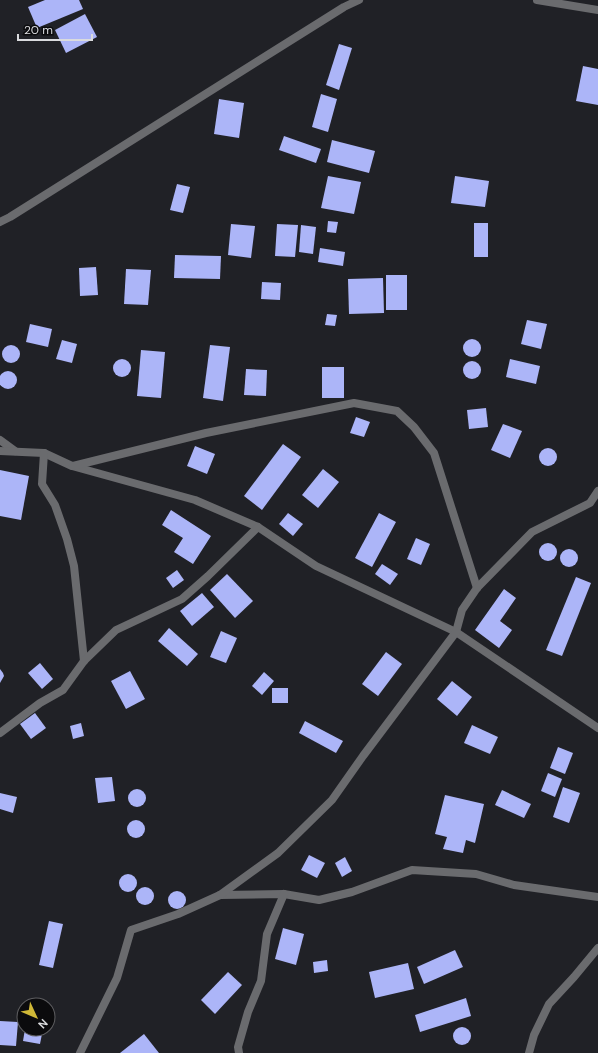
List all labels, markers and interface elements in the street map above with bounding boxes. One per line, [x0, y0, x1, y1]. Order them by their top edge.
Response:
scale bar [18, 16, 92, 42]
text: 20 m [24, 22, 53, 38]
north arrow [16, 997, 56, 1037]
text: N [35, 1016, 51, 1032]

